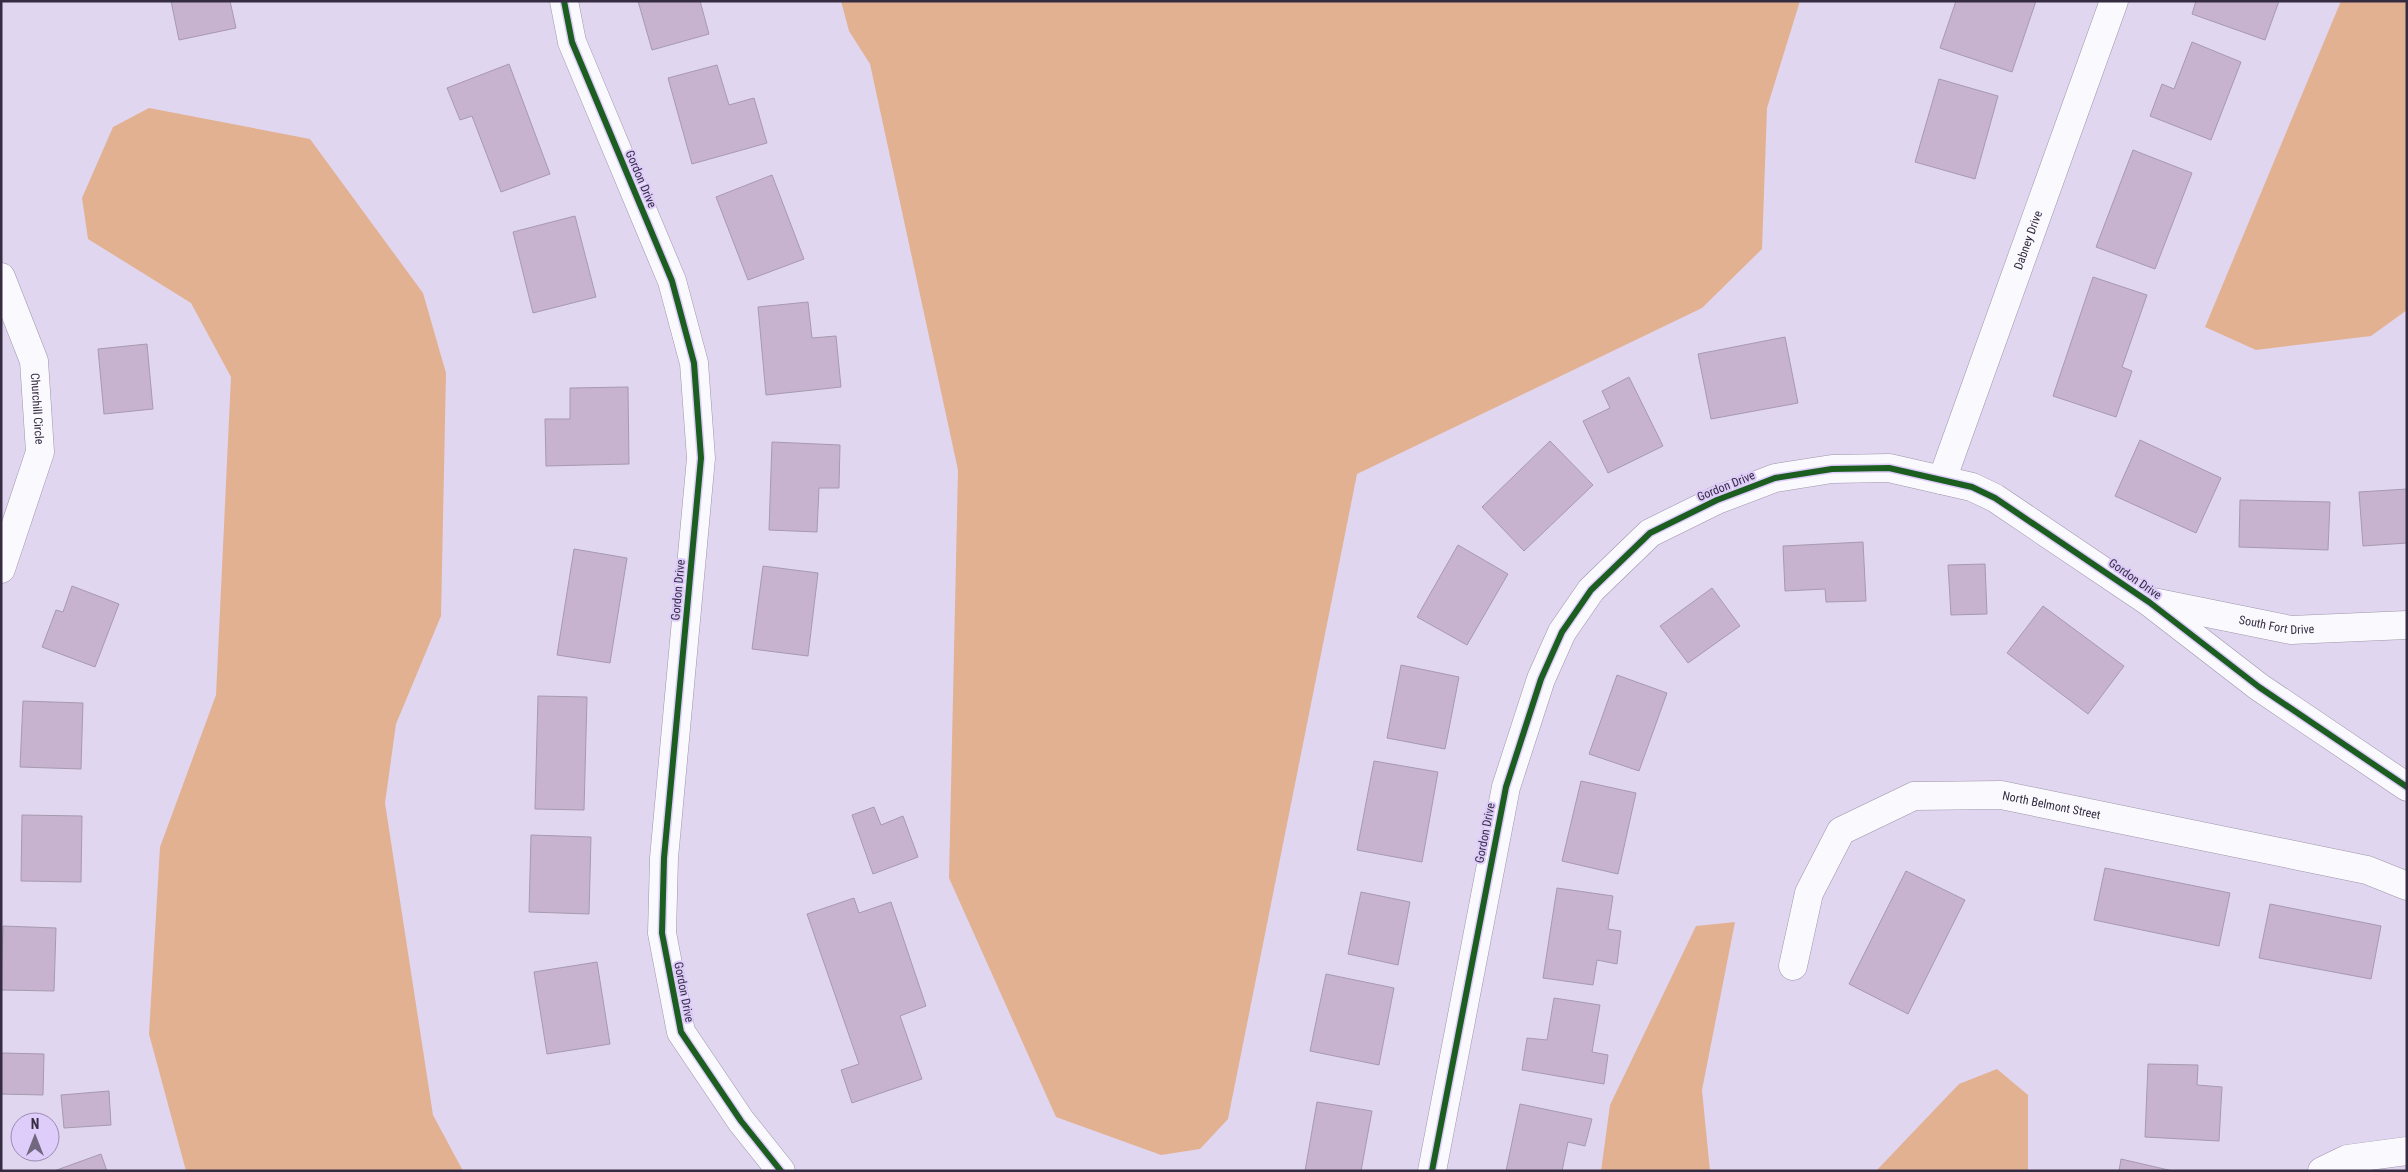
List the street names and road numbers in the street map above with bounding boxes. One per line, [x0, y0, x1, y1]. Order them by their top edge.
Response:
street label: Gordon Drive [623, 148, 660, 210]
street label: Dabney Drive [2011, 208, 2045, 271]
street label: Churchill Circle [28, 373, 47, 445]
street label: Gordon Drive [1695, 468, 1757, 504]
street label: Gordon Drive [2106, 556, 2164, 602]
street label: Gordon Drive [668, 559, 688, 621]
street label: South Fort Drive [2238, 613, 2315, 637]
street label: North Belmont Street [2001, 788, 2102, 822]
street label: Gordon Drive [1472, 801, 1498, 864]
street label: Gordon Drive [671, 961, 697, 1024]

